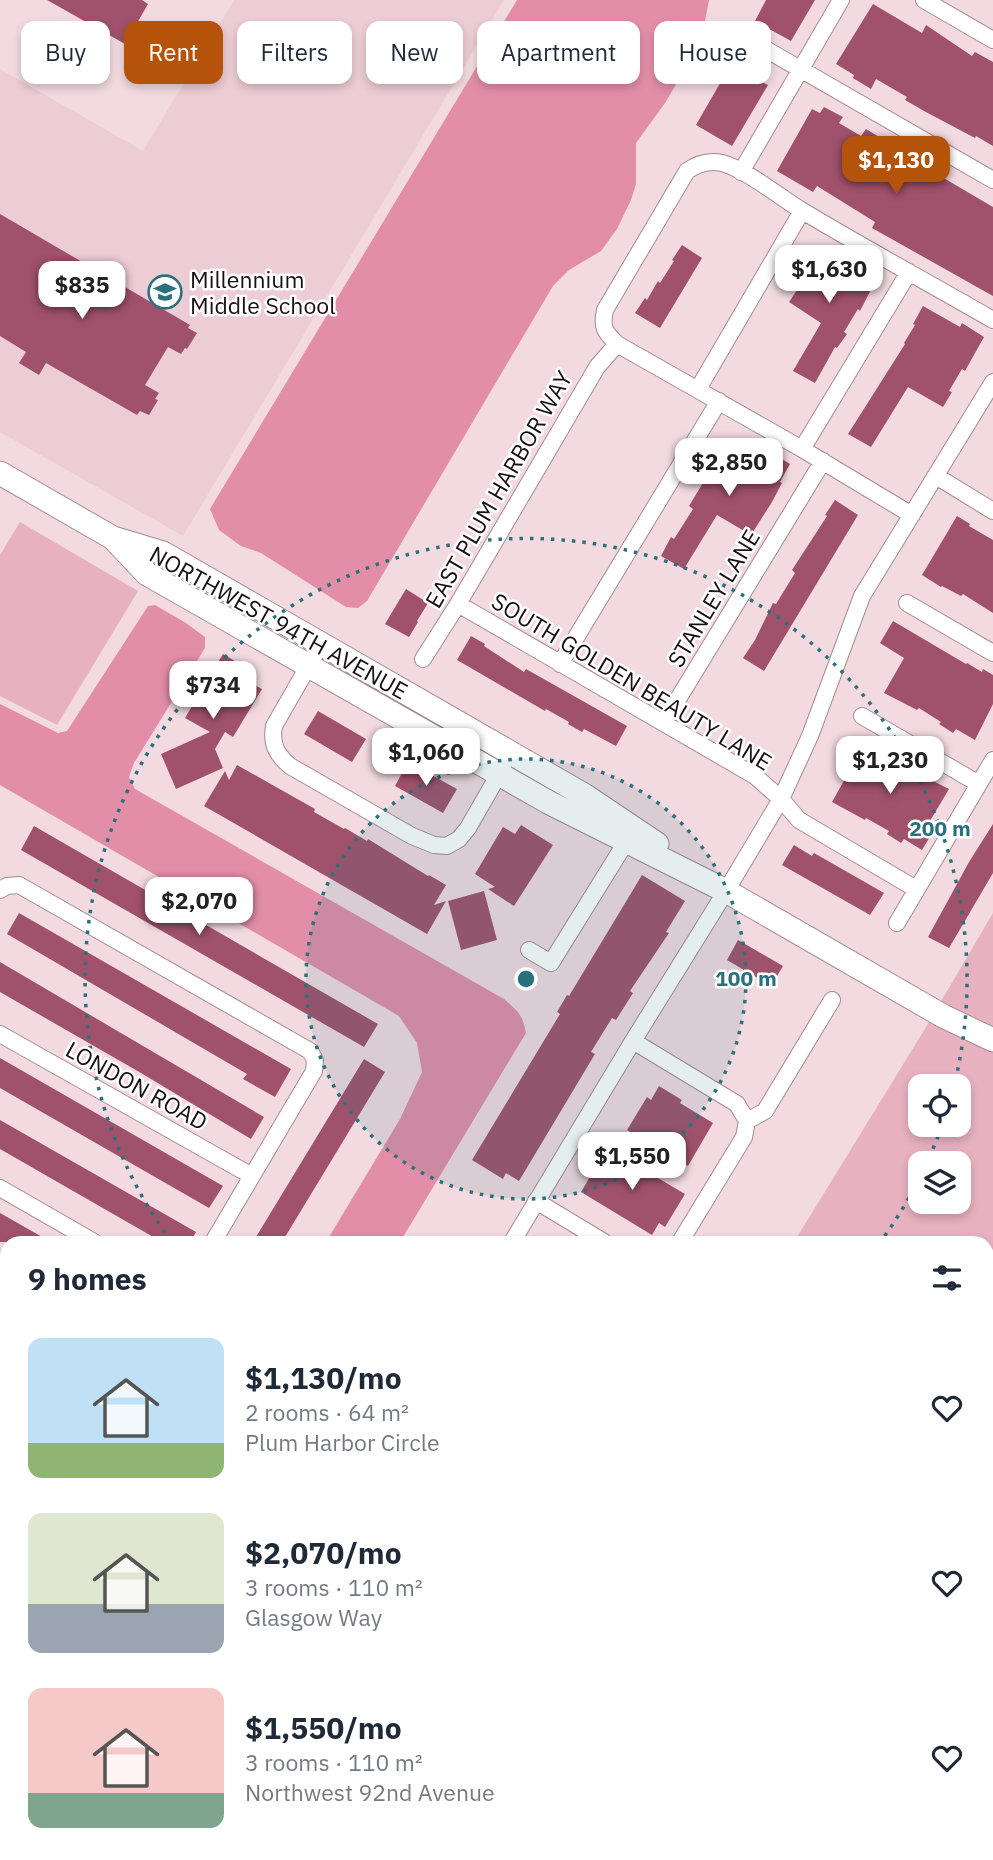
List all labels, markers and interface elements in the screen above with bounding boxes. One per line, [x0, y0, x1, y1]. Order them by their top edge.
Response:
chip: Buy [21, 21, 110, 84]
chip: Rent [124, 21, 223, 84]
chip: Filters [237, 21, 352, 84]
chip: New [366, 21, 463, 84]
chip: Apartment [477, 21, 640, 84]
chip: House [654, 21, 771, 84]
pin: $1,130 [839, 136, 953, 196]
text: $1,130 [858, 144, 934, 174]
pin: $1,630 [772, 246, 886, 305]
text: $1,630 [791, 253, 867, 283]
pin: $835 [41, 262, 123, 321]
place label: Millennium Middle School [190, 264, 335, 320]
text: $835 [54, 269, 110, 299]
school or university icon: Millennium Middle School [146, 273, 184, 311]
street label: EAST PLUM HARBOR WAY [418, 365, 578, 613]
pin: $2,850 [672, 438, 786, 498]
text: $2,850 [691, 446, 767, 476]
street label: STANLEY LANE [660, 524, 766, 672]
street label: NORTHWEST 94TH AVENUE [145, 538, 413, 706]
street label: SOUTH GOLDEN BEAUTY LANE [486, 585, 778, 777]
pin: $734 [172, 662, 254, 721]
text: $734 [185, 669, 241, 699]
pin: $1,060 [369, 728, 483, 788]
text: $1,060 [388, 736, 464, 766]
pin: $1,230 [833, 736, 947, 796]
text: $1,230 [852, 744, 928, 774]
text: 200 m [909, 814, 971, 842]
pin: $2,070 [142, 878, 256, 937]
text: $2,070 [161, 885, 237, 915]
text: 100 m [715, 964, 777, 992]
centre of rings [514, 967, 538, 991]
street label: LONDON ROAD [61, 1034, 213, 1136]
map controls [908, 1074, 971, 1214]
button: locate [908, 1074, 971, 1137]
pin: $1,550 [575, 1132, 689, 1192]
text: $1,550 [594, 1140, 670, 1170]
button: layers [908, 1151, 971, 1214]
text: 9 homes [28, 1259, 147, 1298]
icon: filters [928, 1259, 966, 1297]
text: $1,130/mo [245, 1358, 402, 1397]
icon: home [84, 1366, 168, 1450]
icon: heart [928, 1389, 966, 1427]
text: 2 rooms · 64 m² [245, 1397, 409, 1427]
text: Plum Harbor Circle [245, 1427, 440, 1457]
text: $2,070/mo [245, 1533, 402, 1572]
icon: home [84, 1541, 168, 1625]
icon: heart [928, 1564, 966, 1602]
text: 3 rooms · 110 m² [245, 1572, 423, 1602]
text: Glasgow Way [245, 1602, 382, 1632]
text: $1,550/mo [245, 1708, 402, 1747]
icon: home [84, 1716, 168, 1800]
icon: heart [928, 1739, 966, 1777]
text: 3 rooms · 110 m² [245, 1747, 423, 1777]
text: Northwest 92nd Avenue [245, 1777, 495, 1807]

